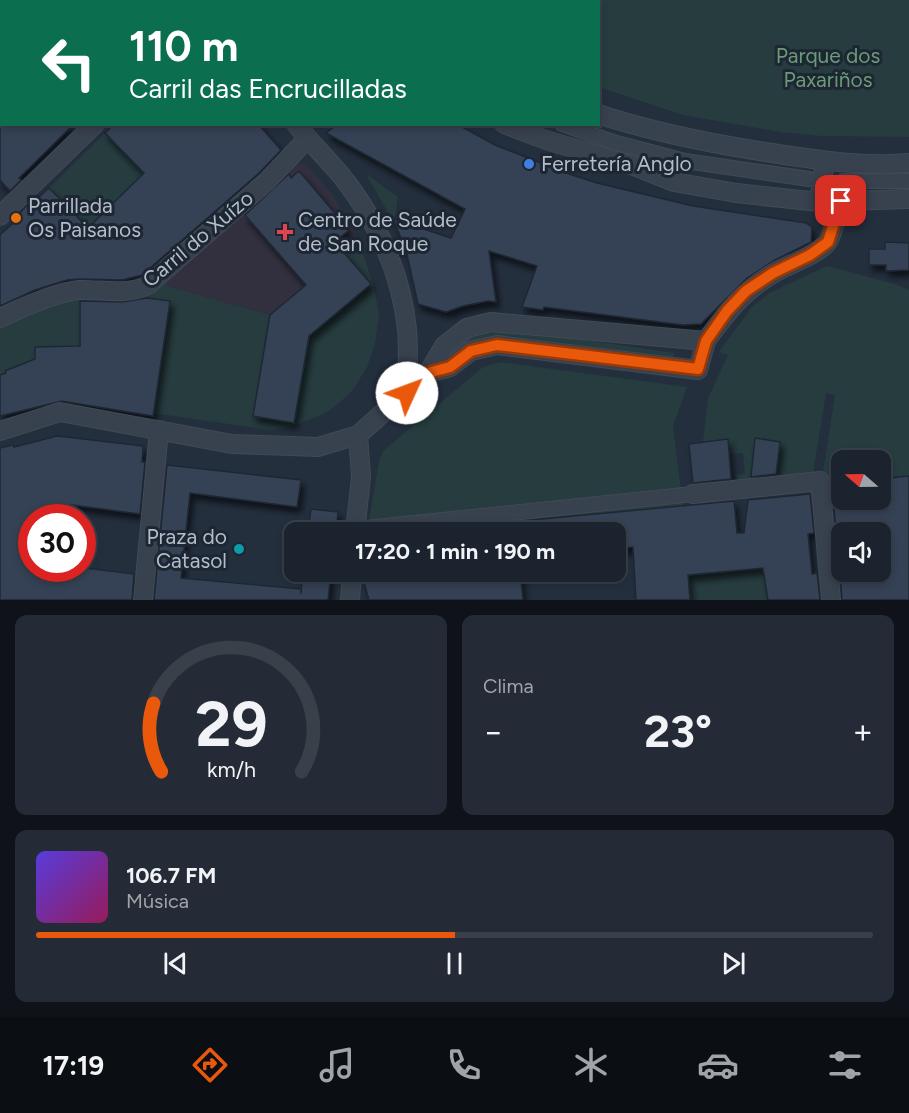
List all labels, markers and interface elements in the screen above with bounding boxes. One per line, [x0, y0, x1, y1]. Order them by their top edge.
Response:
text: 110 m [129, 21, 238, 72]
icon: left [30, 24, 108, 102]
park label: Parque dos Paxariños [776, 43, 880, 92]
text: Carril das Encrucilladas [129, 72, 407, 105]
place label: Ferretería Anglo [541, 151, 692, 176]
marker: Ferretería Anglo [522, 157, 536, 171]
pin [815, 175, 866, 226]
icon: arrive [824, 184, 857, 217]
street label: Carril do Xuízo [137, 185, 258, 292]
place label: Parrillada Os Paisanos [28, 193, 141, 242]
place label: Centro de Saúde de San Roque [298, 207, 457, 256]
marker: Parrillada Os Paisanos [9, 211, 23, 225]
marker: Centro de Saúde de San Roque [276, 223, 294, 241]
position arrow [375, 361, 439, 425]
north arrow [831, 450, 891, 510]
map controls [831, 450, 891, 582]
speed limit sign: 30 [18, 504, 96, 582]
button: sound [831, 522, 891, 582]
place label: Praza do Catasol [146, 524, 227, 573]
text: 17:20 · 1 min · 190 m [355, 538, 555, 565]
marker: Praza do Catasol [232, 542, 246, 556]
text: Clima [483, 674, 534, 698]
text: 29 [195, 687, 267, 762]
text: 23° [644, 704, 712, 758]
text: − [483, 712, 504, 751]
text: + [852, 712, 873, 751]
text: km/h [207, 757, 255, 782]
text: 106.7 FM [126, 862, 216, 889]
text: Música [126, 889, 189, 913]
icon: previous [159, 947, 192, 980]
icon: pause [438, 947, 471, 980]
icon: next [717, 947, 750, 980]
icon: directions [189, 1044, 231, 1086]
icon: music [316, 1044, 358, 1086]
icon: phone [443, 1044, 485, 1086]
icon: climate [570, 1044, 612, 1086]
icon: car [697, 1044, 739, 1086]
icon: filters [824, 1044, 866, 1086]
text: 17:19 [43, 1049, 104, 1082]

